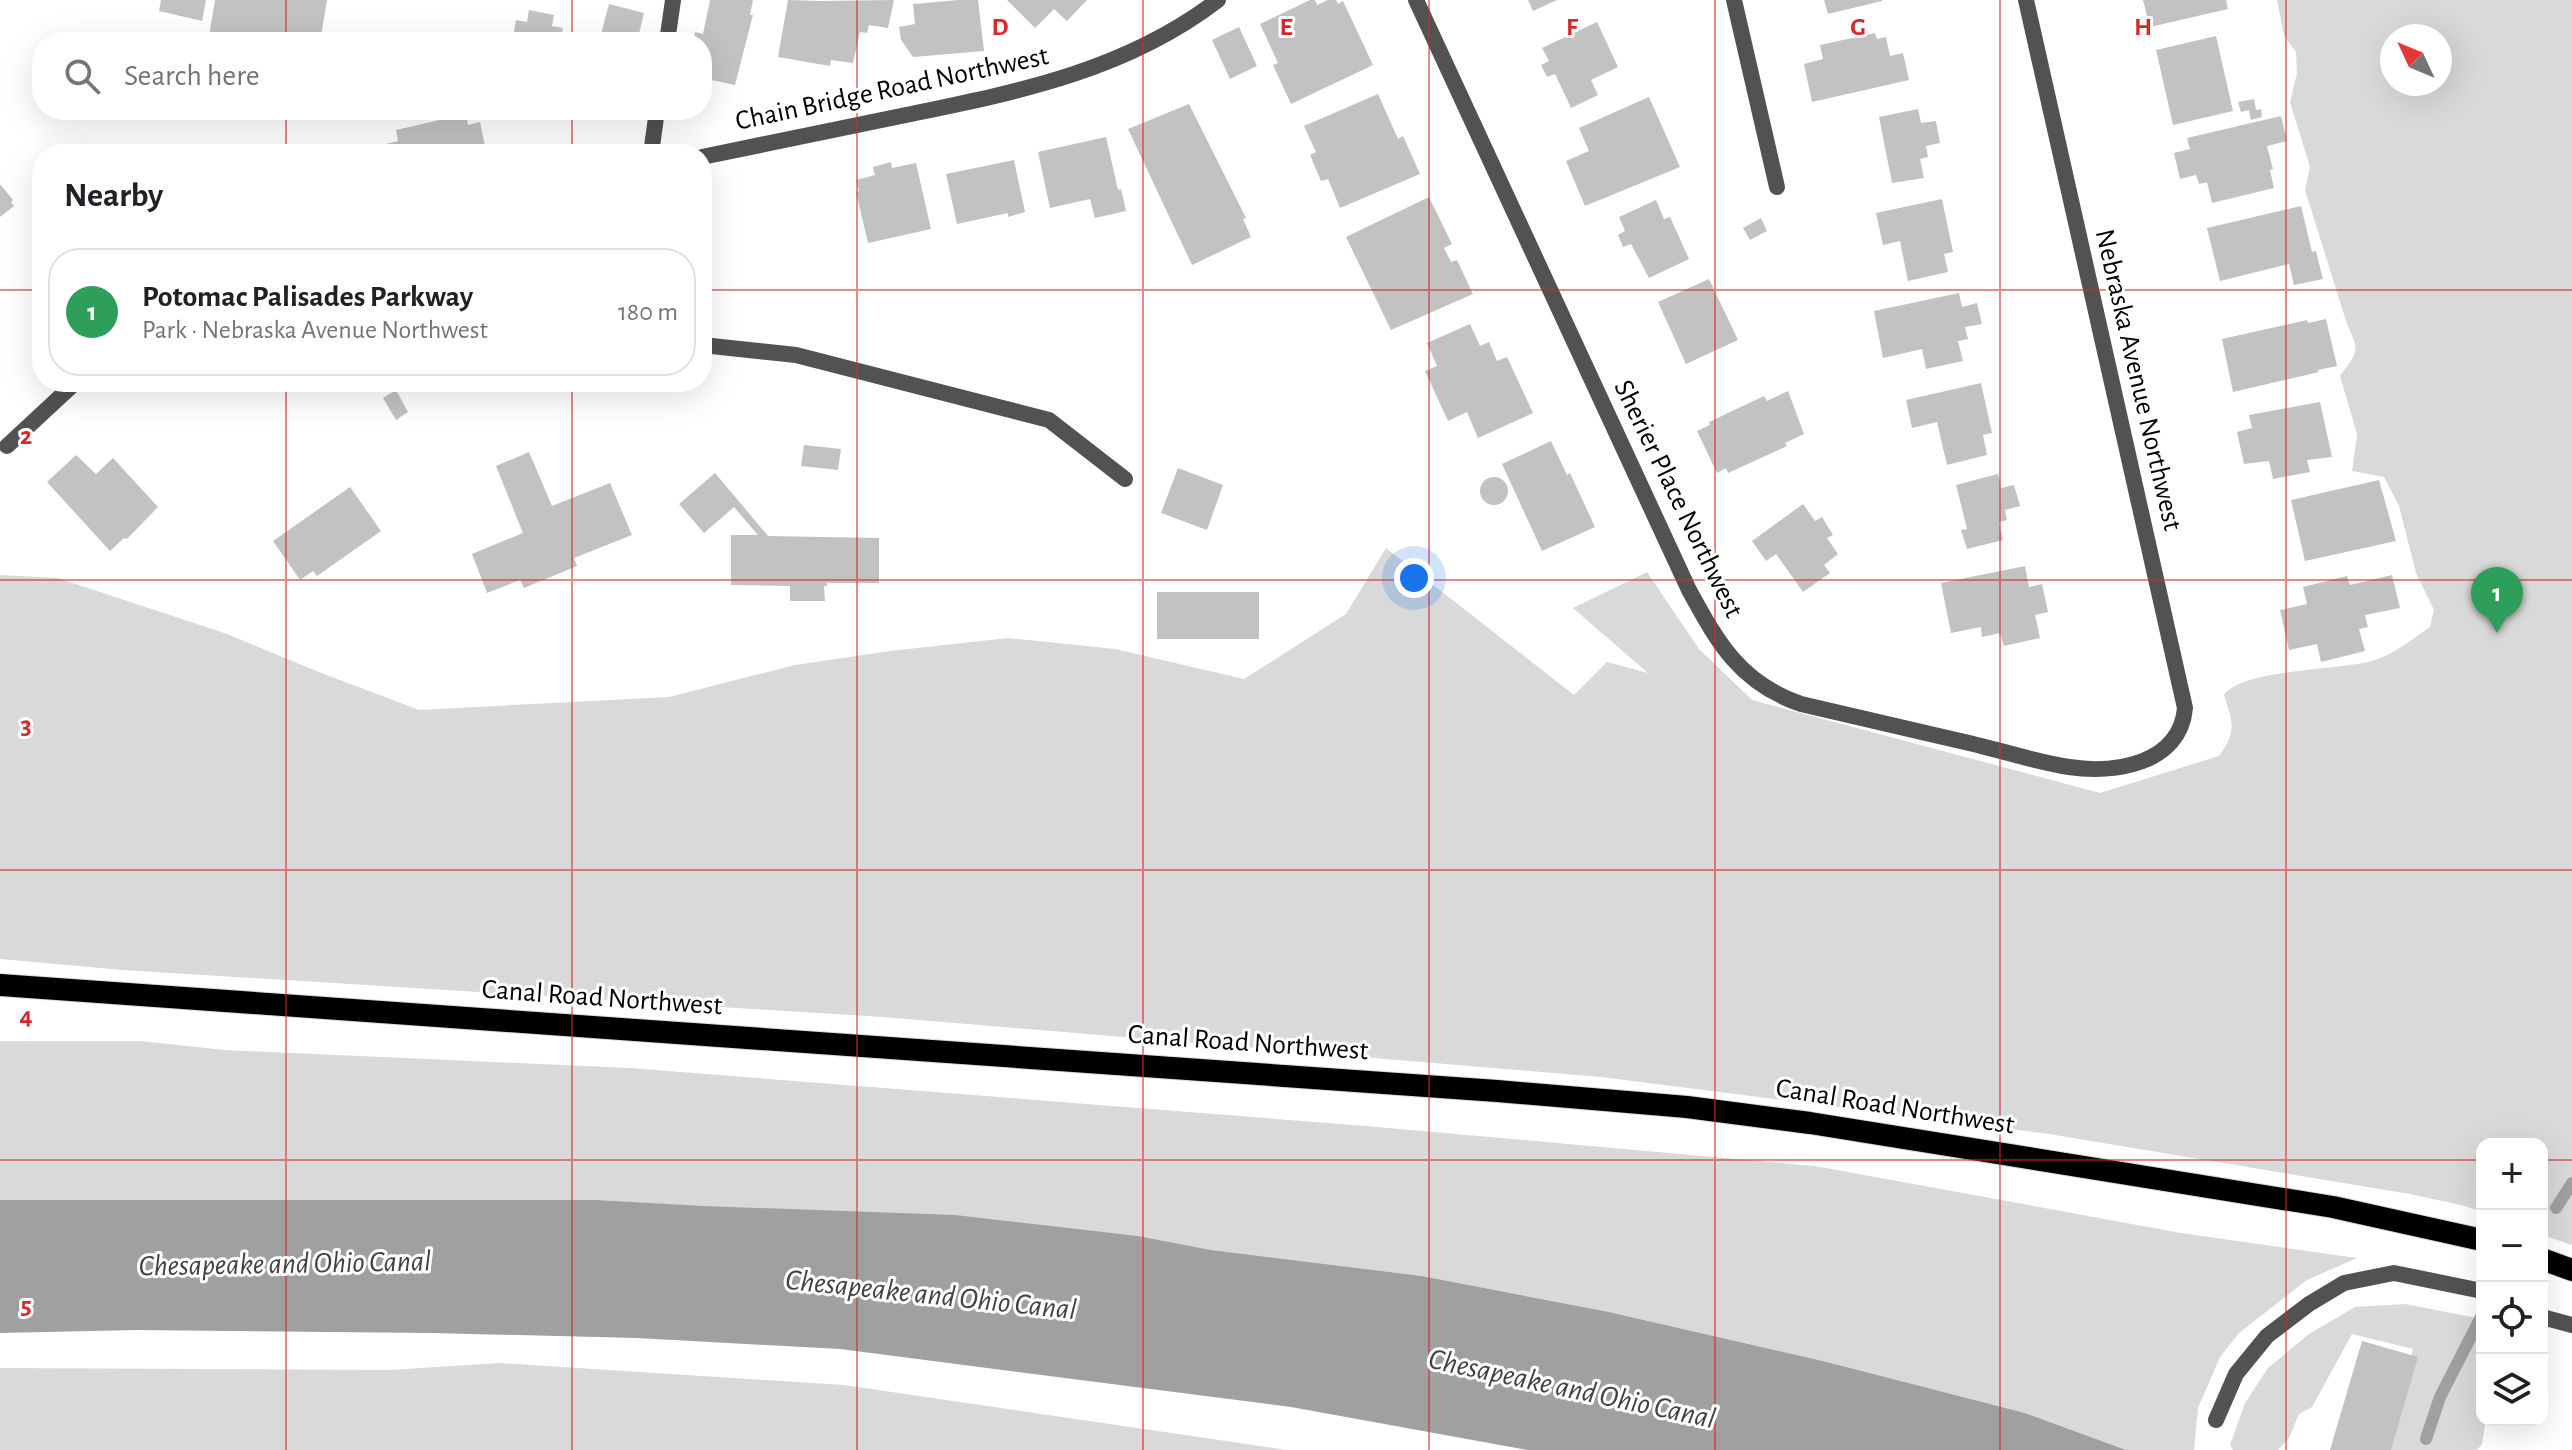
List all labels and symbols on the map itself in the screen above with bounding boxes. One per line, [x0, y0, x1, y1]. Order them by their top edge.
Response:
text: D [991, 14, 1009, 40]
text: E [1279, 14, 1293, 40]
text: F [1566, 14, 1579, 40]
text: G [1850, 14, 1866, 40]
text: H [2134, 14, 2152, 40]
north arrow [2380, 24, 2452, 96]
street label: Chain Bridge Road Northwest [733, 42, 1051, 136]
street label: Nebraska Avenue Northwest [2090, 227, 2186, 533]
street label: Sherier Place Northwest [1608, 376, 1748, 622]
text: 2 [20, 423, 32, 449]
your location [1394, 558, 1434, 598]
pin: 1 [2471, 567, 2523, 633]
text: 3 [20, 713, 32, 739]
street label: Canal Road Northwest [481, 976, 723, 1020]
text: 4 [19, 1003, 33, 1029]
street label: Canal Road Northwest [1127, 1021, 1369, 1065]
street label: Canal Road Northwest [1774, 1074, 2016, 1140]
water label: Chesapeake and Ohio Canal [138, 1246, 432, 1282]
water label: Chesapeake and Ohio Canal [784, 1265, 1078, 1325]
text: 5 [20, 1293, 32, 1319]
water label: Chesapeake and Ohio Canal [1426, 1344, 1718, 1434]

